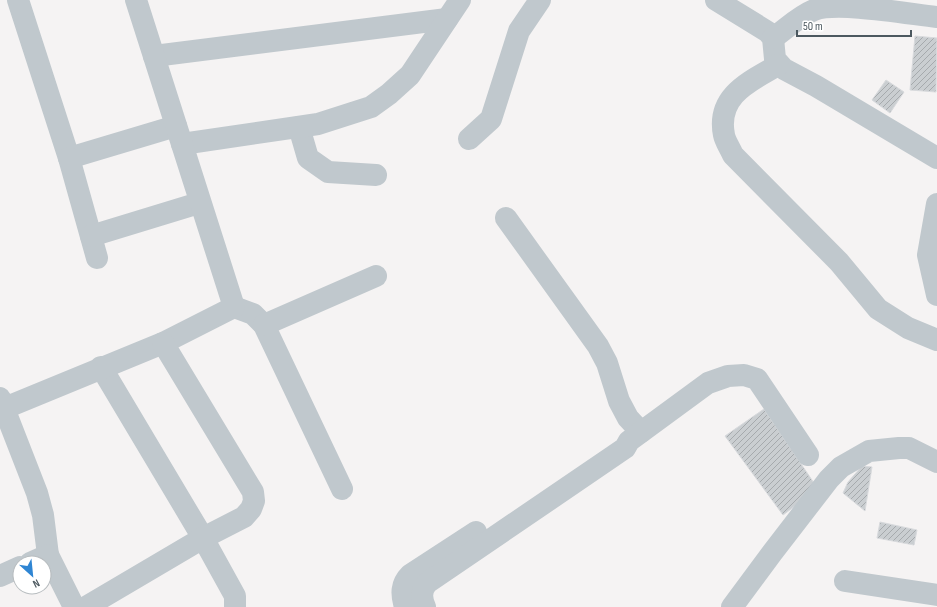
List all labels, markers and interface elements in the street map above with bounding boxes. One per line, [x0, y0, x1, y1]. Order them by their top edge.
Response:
scale bar [797, 12, 911, 38]
text: 50 m [803, 19, 823, 34]
north arrow [12, 555, 52, 595]
text: N [31, 576, 42, 591]

